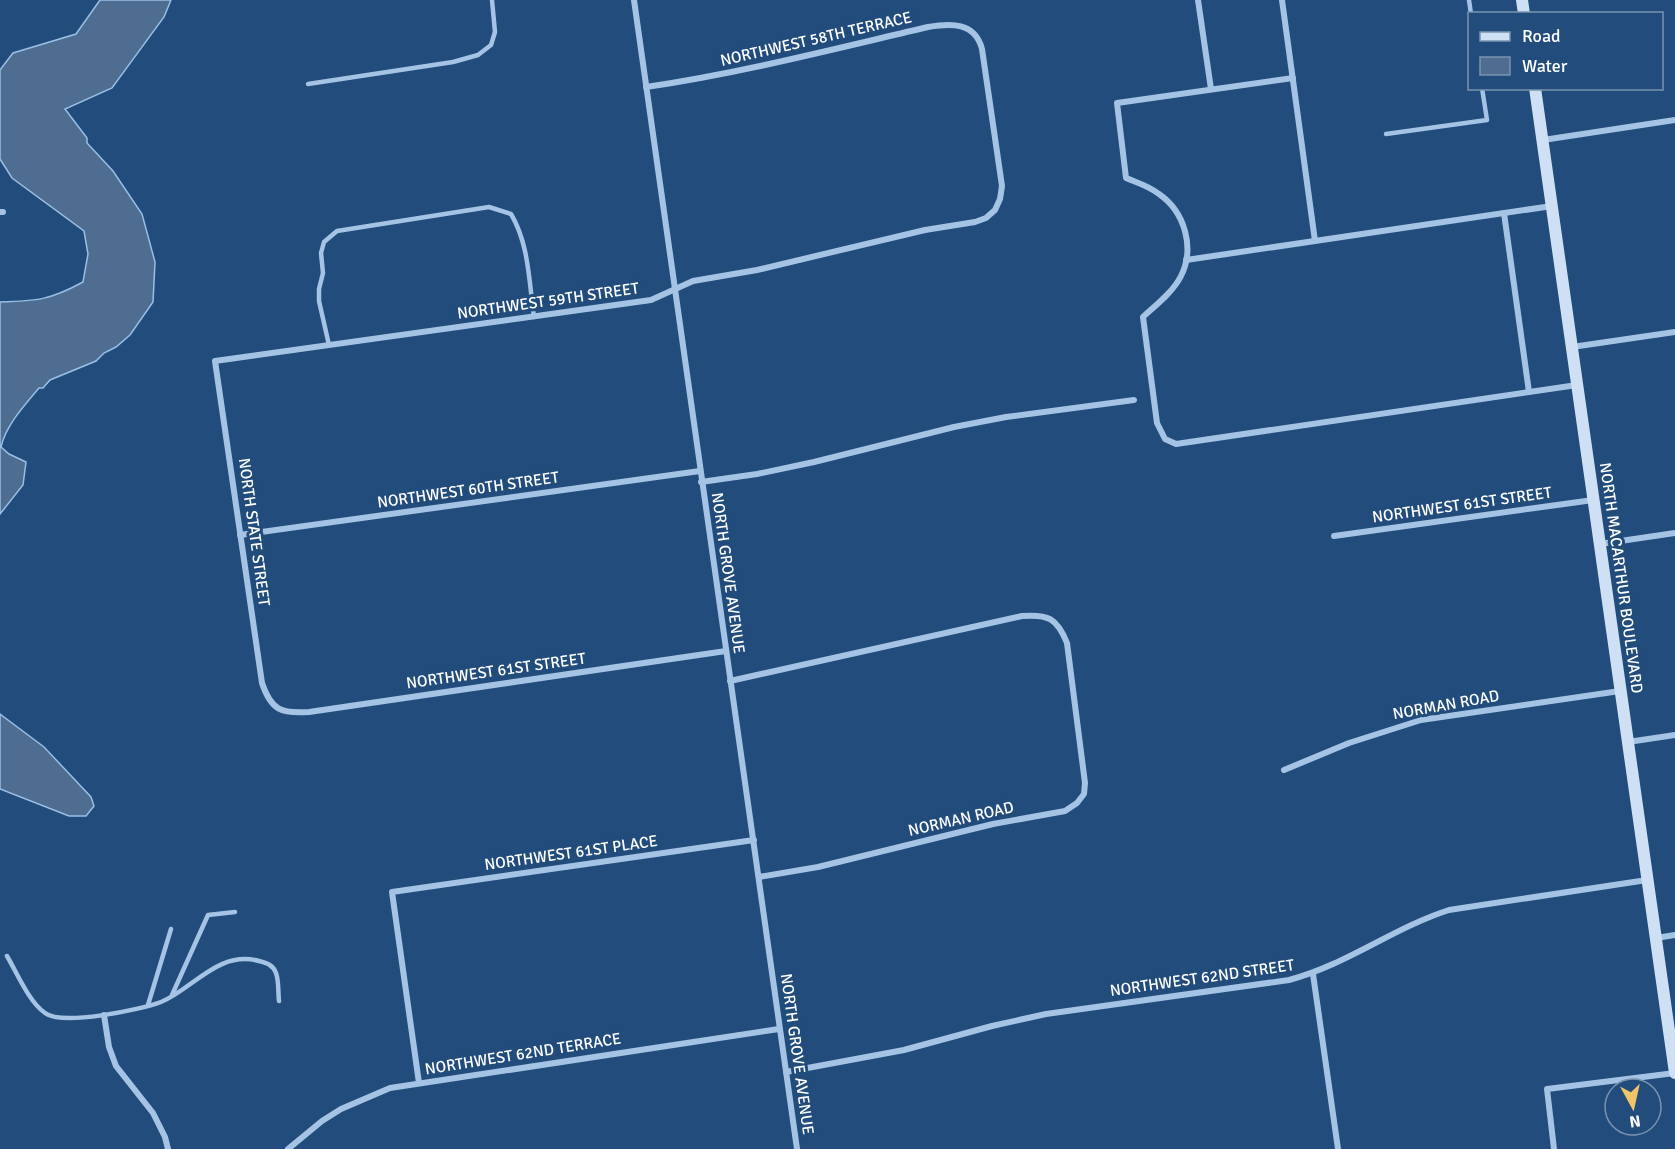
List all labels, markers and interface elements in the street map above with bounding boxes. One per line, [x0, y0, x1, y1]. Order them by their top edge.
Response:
street label: NORTHWEST 58TH TERRACE [718, 7, 914, 71]
legend [1468, 12, 1663, 90]
text: Road [1522, 25, 1561, 47]
text: Water [1522, 55, 1568, 77]
street label: NORTHWEST 59TH STREET [456, 278, 640, 324]
street label: NORTH STATE STREET [234, 457, 274, 608]
street label: NORTH MACARTHUR BOULEVARD [1595, 461, 1647, 695]
street label: NORTHWEST 60TH STREET [376, 467, 560, 513]
street label: NORTHWEST 61ST STREET [1371, 482, 1553, 528]
street label: NORTH GROVE AVENUE [707, 491, 749, 655]
street label: NORTHWEST 61ST STREET [405, 648, 587, 694]
street label: NORMAN ROAD [1391, 686, 1501, 724]
street label: NORMAN ROAD [906, 797, 1016, 841]
street label: NORTHWEST 61ST PLACE [483, 831, 659, 875]
street label: NORTHWEST 62ND STREET [1109, 955, 1296, 1001]
street label: NORTH GROVE AVENUE [776, 972, 818, 1136]
street label: NORTHWEST 62ND TERRACE [423, 1029, 623, 1079]
north arrow [1603, 1077, 1663, 1137]
text: N [1628, 1110, 1642, 1132]

